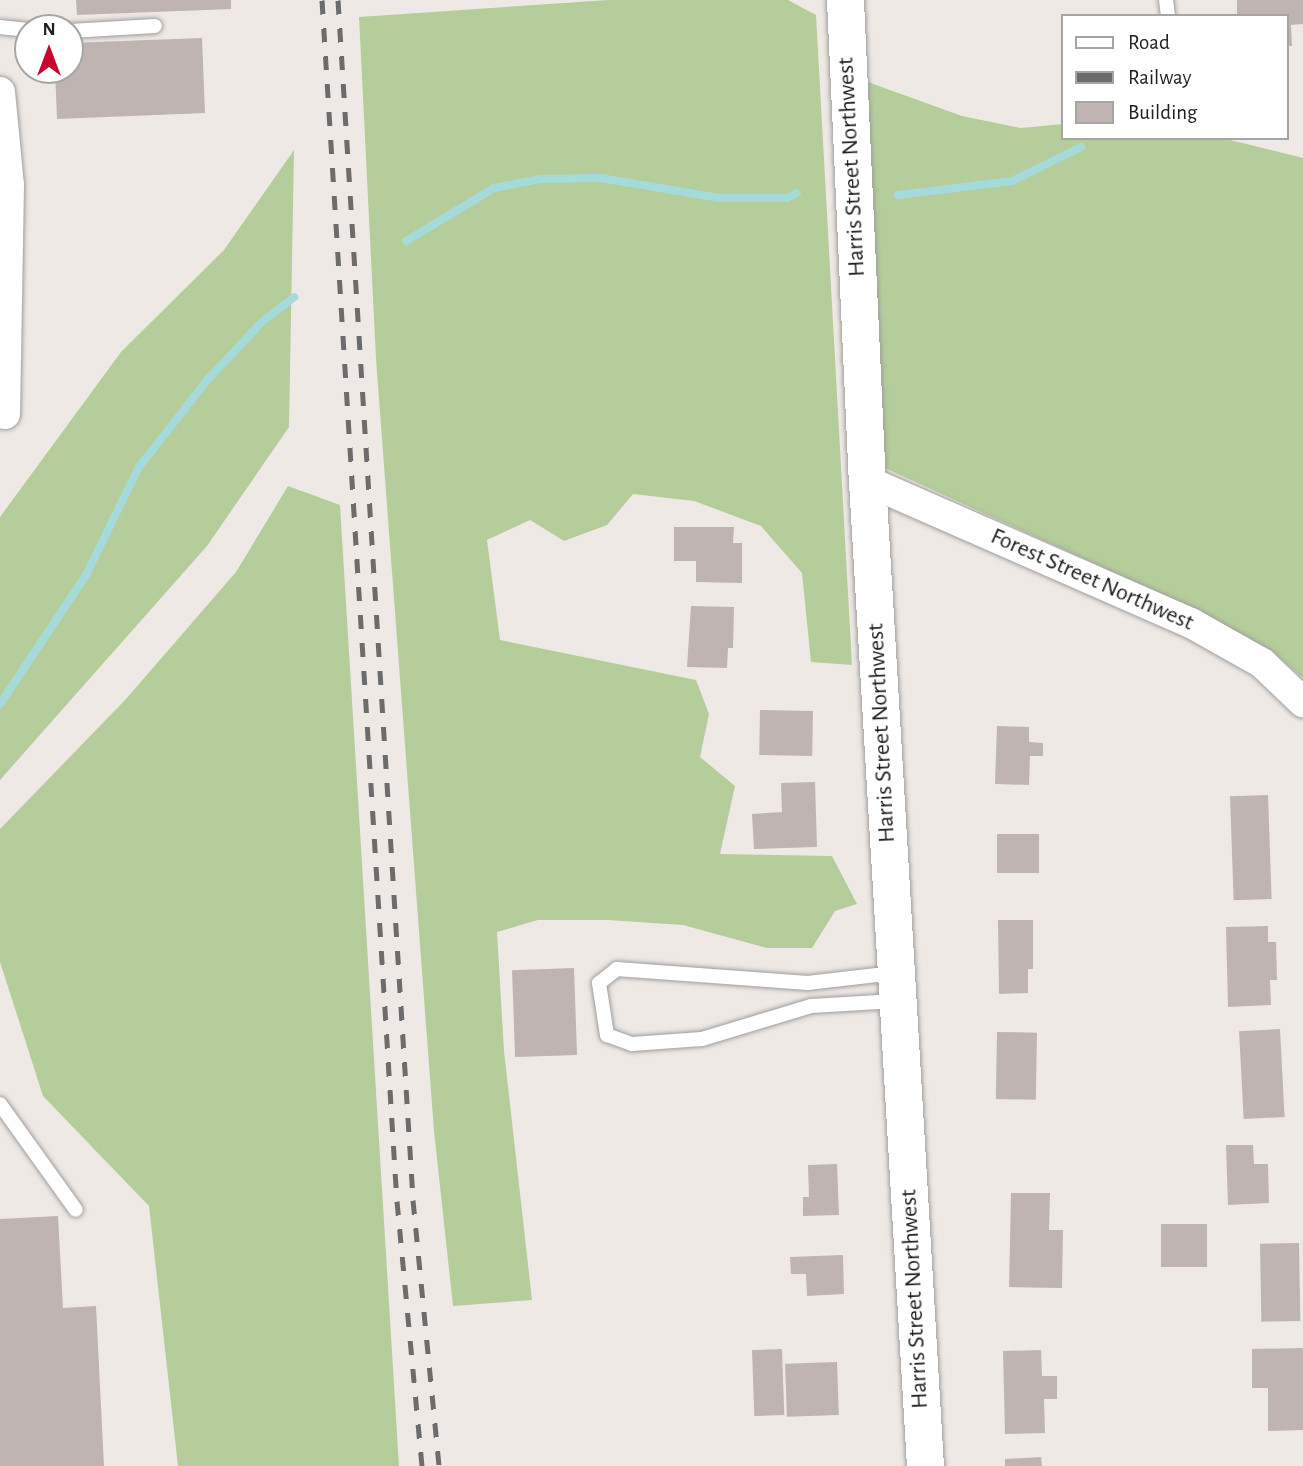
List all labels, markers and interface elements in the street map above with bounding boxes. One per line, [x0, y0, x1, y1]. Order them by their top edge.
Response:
north arrow [14, 14, 84, 84]
legend [1062, 14, 1289, 140]
text: N [42, 20, 56, 39]
text: Road [1128, 32, 1170, 53]
street label: Harris Street Northwest [832, 57, 872, 277]
text: Railway [1128, 67, 1191, 88]
text: Building [1128, 102, 1197, 123]
street label: Forest Street Northwest [986, 522, 1198, 638]
street label: Harris Street Northwest [862, 623, 902, 843]
street label: Harris Street Northwest [895, 1189, 935, 1409]

